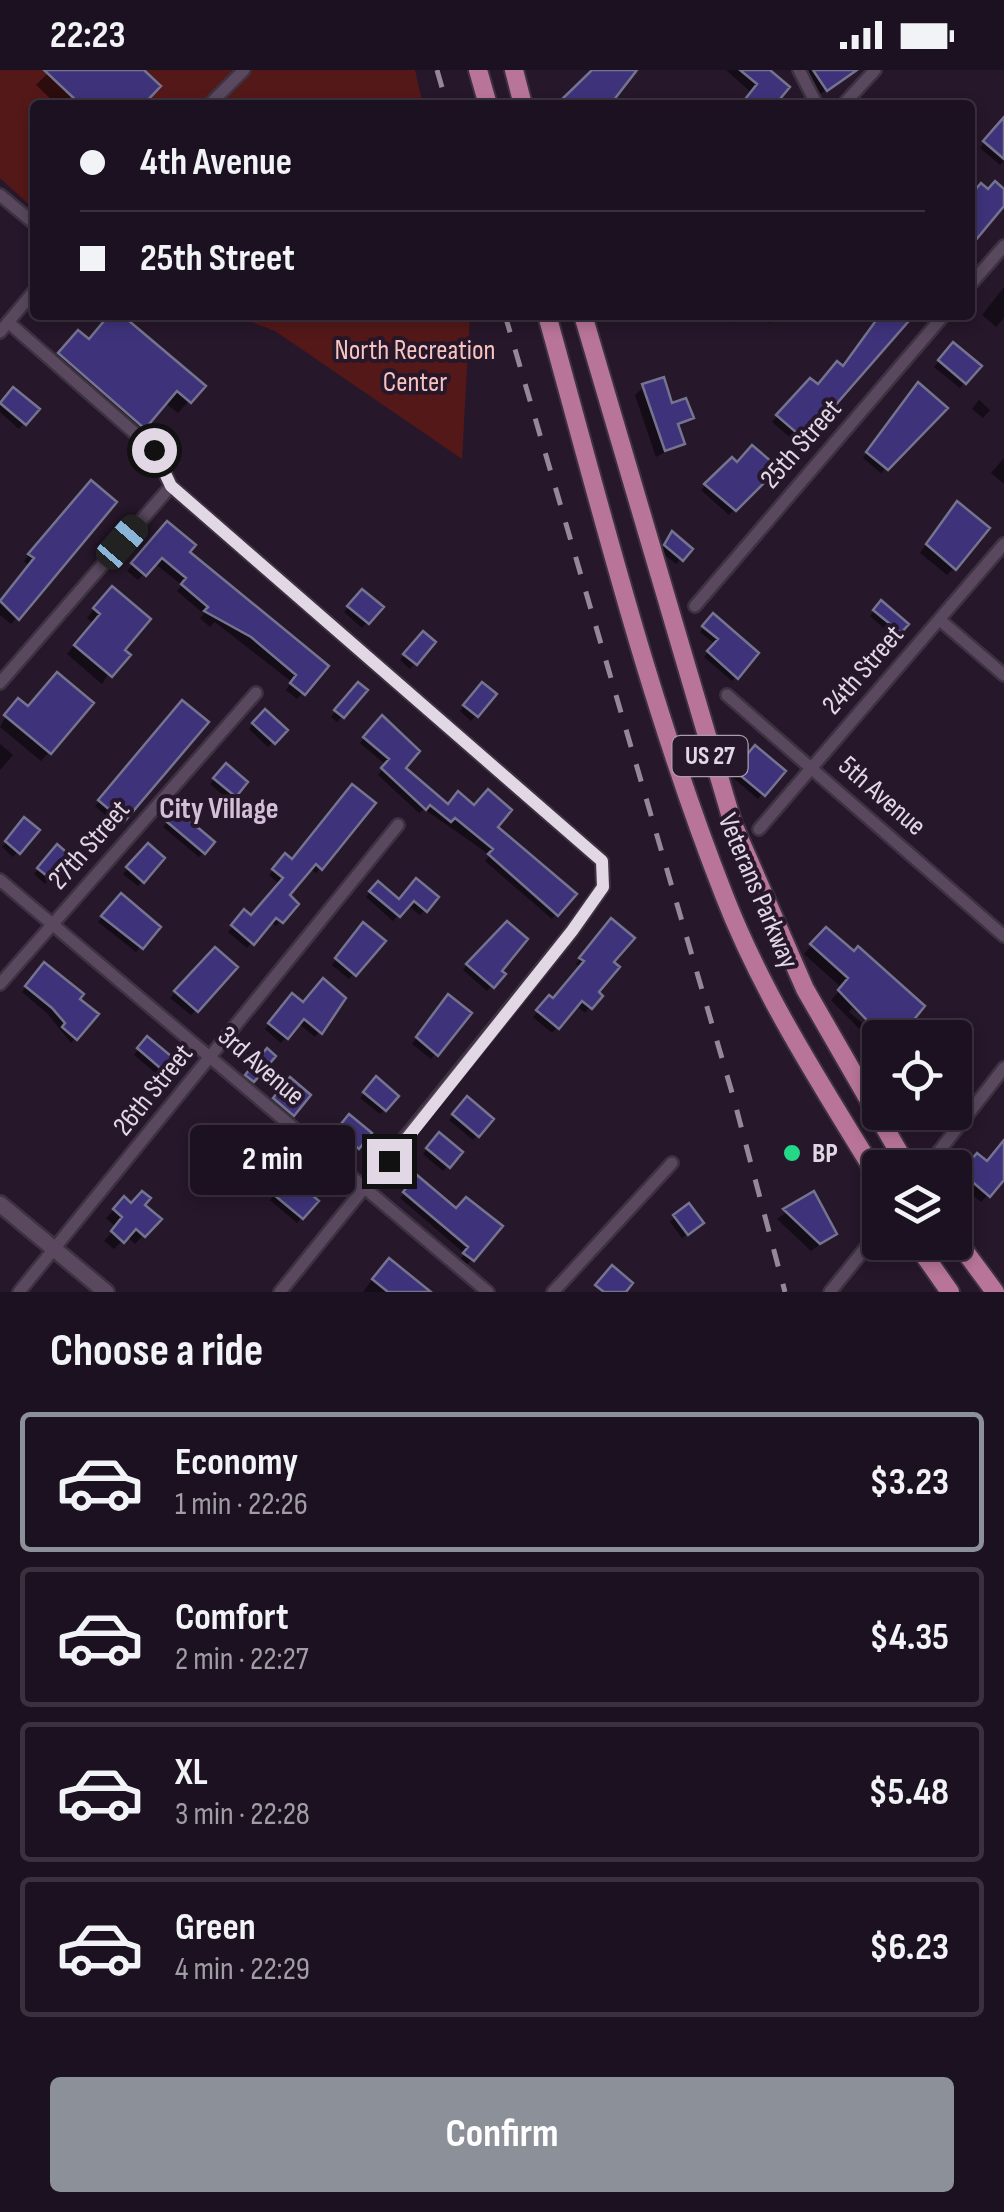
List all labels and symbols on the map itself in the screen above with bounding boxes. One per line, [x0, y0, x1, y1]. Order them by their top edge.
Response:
park label: North Recreation Center [334, 334, 496, 399]
street label: 25th Street [754, 393, 848, 495]
route start [132, 428, 177, 473]
car [91, 510, 153, 574]
street label: 24th Street [815, 619, 911, 721]
road number: US 27 [672, 736, 748, 776]
street label: 5th Avenue [832, 749, 932, 843]
district label: City Village [159, 791, 279, 827]
street label: 27th Street [41, 794, 137, 896]
street label: Veterans Parkway [711, 809, 806, 974]
street label: 3rd Avenue [211, 1019, 311, 1113]
street label: 26th Street [106, 1038, 200, 1142]
callout: 2 min [189, 1126, 354, 1196]
place label: BP [812, 1137, 838, 1170]
route end [367, 1139, 412, 1184]
marker: BP [781, 1142, 803, 1164]

